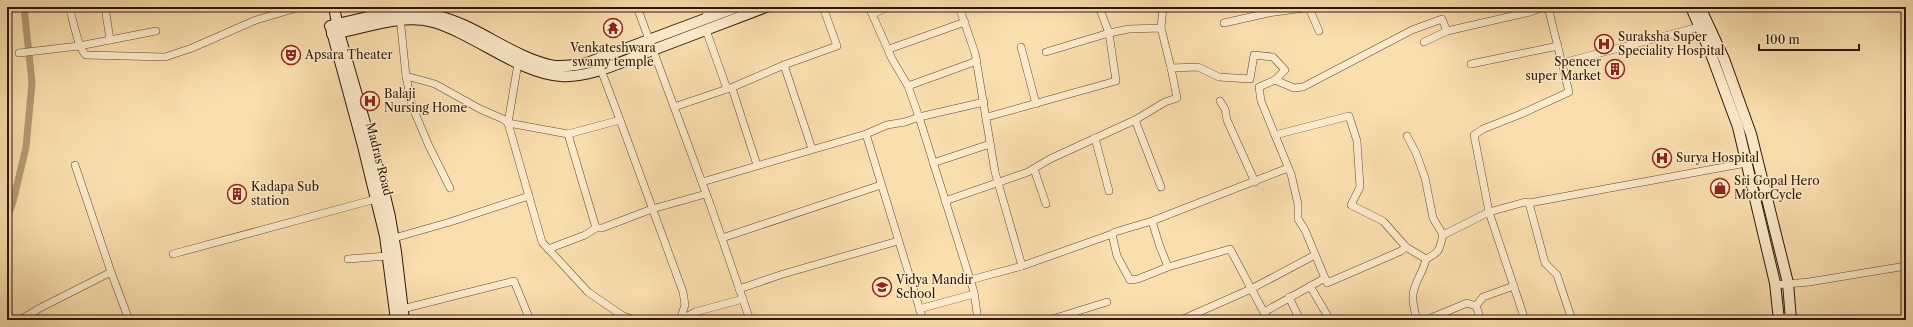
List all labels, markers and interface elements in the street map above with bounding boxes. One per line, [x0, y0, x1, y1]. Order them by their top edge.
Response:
temple icon: Venkateshwara swamy temple [602, 17, 624, 39]
scale bar [1759, 26, 1859, 52]
place label: Suraksha Super Speciality Hospital [1618, 29, 1725, 58]
text: 100 m [1765, 32, 1800, 47]
hospital icon: Suraksha Super Speciality Hospital [1593, 33, 1615, 55]
place label: Venkateshwara swamy temple [569, 40, 656, 69]
theatre icon: Apsara Theater [280, 44, 302, 66]
place label: Apsara Theater [304, 47, 392, 62]
place label: Spencer super Market [1525, 54, 1602, 83]
building icon: Spencer super Market [1604, 58, 1626, 80]
place label: Balaji Nursing Home [384, 86, 468, 115]
hospital icon: Balaji Nursing Home [359, 90, 381, 112]
street label: Madras Road [363, 121, 396, 198]
hospital icon: Surya Hospital [1651, 147, 1673, 169]
place label: Surya Hospital [1676, 150, 1760, 165]
place label: Sri Gopal Hero MotorCycle [1734, 173, 1820, 202]
shop icon: Sri Gopal Hero MotorCycle [1709, 177, 1731, 199]
place label: Kadapa Sub station [251, 179, 319, 208]
building icon: Kadapa Sub station [226, 183, 248, 205]
place label: Vidya Mandir School [895, 272, 973, 301]
school or university icon: Vidya Mandir School [871, 276, 893, 298]

